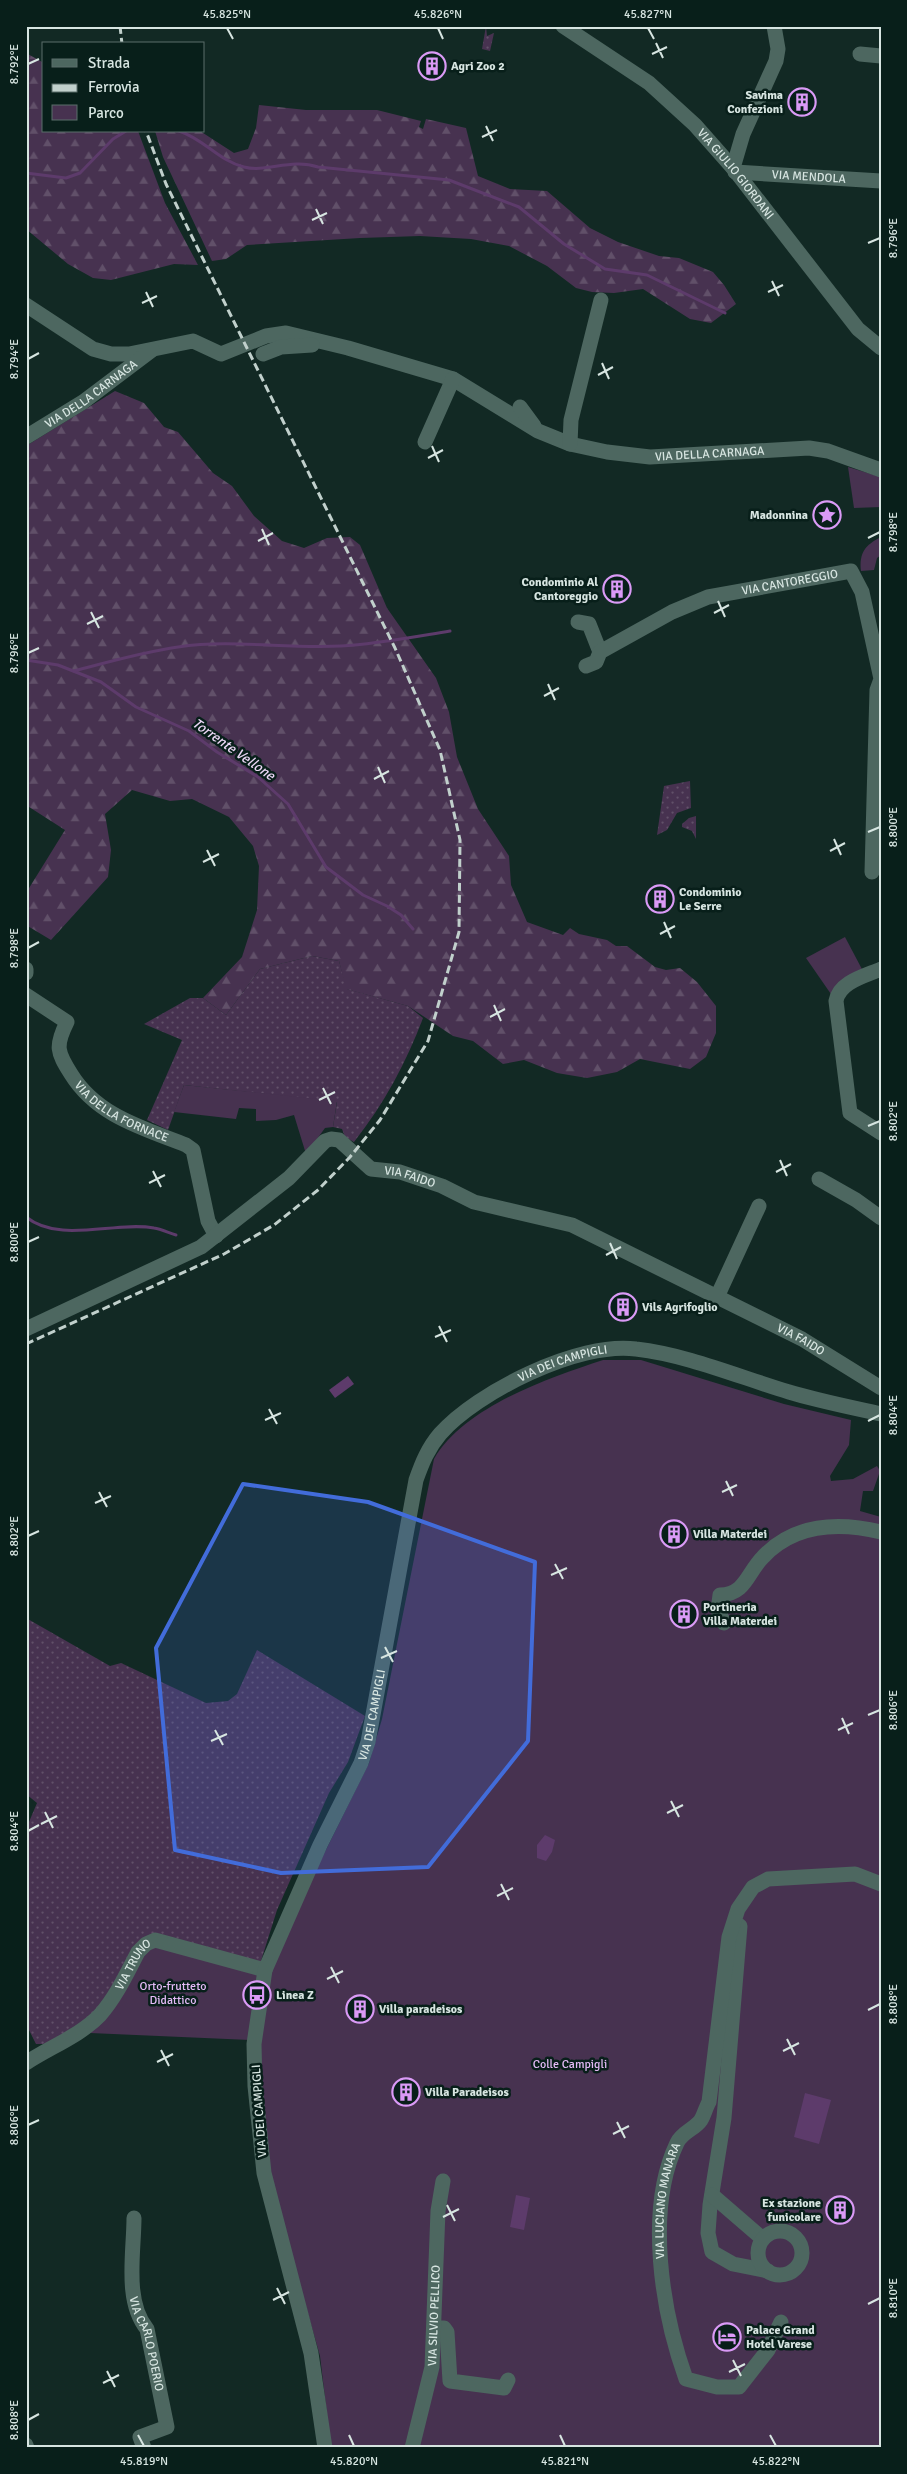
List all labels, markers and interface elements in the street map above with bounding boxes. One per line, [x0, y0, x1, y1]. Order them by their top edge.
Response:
text: 45.825°N [203, 7, 251, 22]
text: 45.826°N [414, 7, 462, 22]
text: 45.827°N [624, 7, 672, 22]
legend [42, 42, 205, 132]
text: 8.792°E [7, 44, 22, 84]
building icon: Agri Zoo 2 [417, 51, 447, 81]
text: Strada [88, 54, 130, 72]
place label: Agri Zoo 2 [451, 59, 505, 74]
text: Ferrovia [88, 78, 140, 96]
building icon: Savima Confezioni [787, 87, 817, 117]
place label: Savima Confezioni [727, 88, 783, 117]
text: Parco [88, 104, 124, 122]
street label: VIA GIULIO GIORDANI [694, 126, 777, 222]
street label: VIA MENDOLA [771, 167, 847, 187]
text: 8.796°E [886, 218, 901, 258]
text: 8.794°E [7, 339, 22, 379]
street label: VIA DELLA CARNAGA [42, 356, 141, 432]
street label: VIA DELLA CARNAGA [655, 444, 765, 465]
place icon: Madonnina [812, 500, 842, 530]
place label: Madonnina [750, 508, 808, 523]
text: 8.798°E [886, 512, 901, 552]
street label: VIA CANTOREGGIO [741, 567, 839, 599]
building icon: Condominio Al Cantoreggio [602, 574, 632, 604]
place label: Condominio Al Cantoreggio [522, 575, 598, 604]
text: 8.796°E [7, 633, 22, 673]
water label: Torrente Vellone [189, 715, 279, 785]
text: 8.800°E [886, 807, 901, 847]
building icon: Condominio Le Serre [645, 884, 675, 914]
place label: Condominio Le Serre [679, 885, 741, 914]
text: 8.798°E [7, 928, 22, 968]
street label: VIA DELLA FORNACE [71, 1078, 171, 1146]
text: 8.802°E [886, 1101, 901, 1141]
street label: VIA FAIDO [384, 1163, 437, 1191]
text: 8.800°E [7, 1222, 22, 1262]
building icon: Vils Agrifoglio [608, 1292, 638, 1322]
place label: Vils Agrifoglio [642, 1300, 717, 1315]
street label: VIA FAIDO [774, 1321, 827, 1359]
street label: VIA DEI CAMPIGLI [516, 1342, 608, 1385]
text: 8.804°E [886, 1395, 901, 1435]
text: 8.802°E [7, 1516, 22, 1556]
building icon: Villa Materdei [659, 1519, 689, 1549]
place label: Villa Materdei [693, 1527, 767, 1542]
building icon: Portineria Villa Materdei [669, 1599, 699, 1629]
place label: Portineria Villa Materdei [703, 1600, 777, 1629]
street label: VIA DEI CAMPIGLI [355, 1668, 389, 1763]
text: 8.806°E [886, 1690, 901, 1730]
text: 8.804°E [7, 1811, 22, 1851]
street label: VIA TRUNO [112, 1936, 153, 1993]
park label: Orto-frutteto Didattico [140, 1979, 206, 2008]
bus stop icon: Linea Z [242, 1980, 272, 2010]
text: 8.808°E [886, 1984, 901, 2024]
place label: Linea Z [276, 1988, 314, 2003]
building icon: Villa paradeisos [345, 1994, 375, 2024]
place label: Villa paradeisos [379, 2002, 463, 2017]
park label: Colle Campigli [533, 2057, 607, 2072]
street label: VIA DEI CAMPIGLI [249, 2064, 270, 2158]
building icon: Villa Paradeisos [391, 2077, 421, 2107]
place label: Villa Paradeisos [425, 2085, 509, 2100]
text: 8.806°E [7, 2105, 22, 2145]
street label: VIA LUCIANO MANARA [652, 2140, 684, 2259]
building icon: Ex stazione funicolare [825, 2195, 855, 2225]
place label: Ex stazione funicolare [762, 2196, 821, 2225]
street label: VIA SILVIO PELLICO [425, 2264, 444, 2366]
text: 8.810°E [886, 2278, 901, 2318]
street label: VIA CARLO POERIO [126, 2295, 167, 2393]
hotel icon: Palace Grand Hotel Varese [712, 2322, 742, 2352]
place label: Palace Grand Hotel Varese [746, 2323, 815, 2352]
text: 8.808°E [7, 2400, 22, 2440]
text: 45.819°N [120, 2454, 168, 2469]
text: 45.820°N [330, 2454, 378, 2469]
text: 45.821°N [541, 2454, 589, 2469]
text: 45.822°N [752, 2454, 800, 2469]

